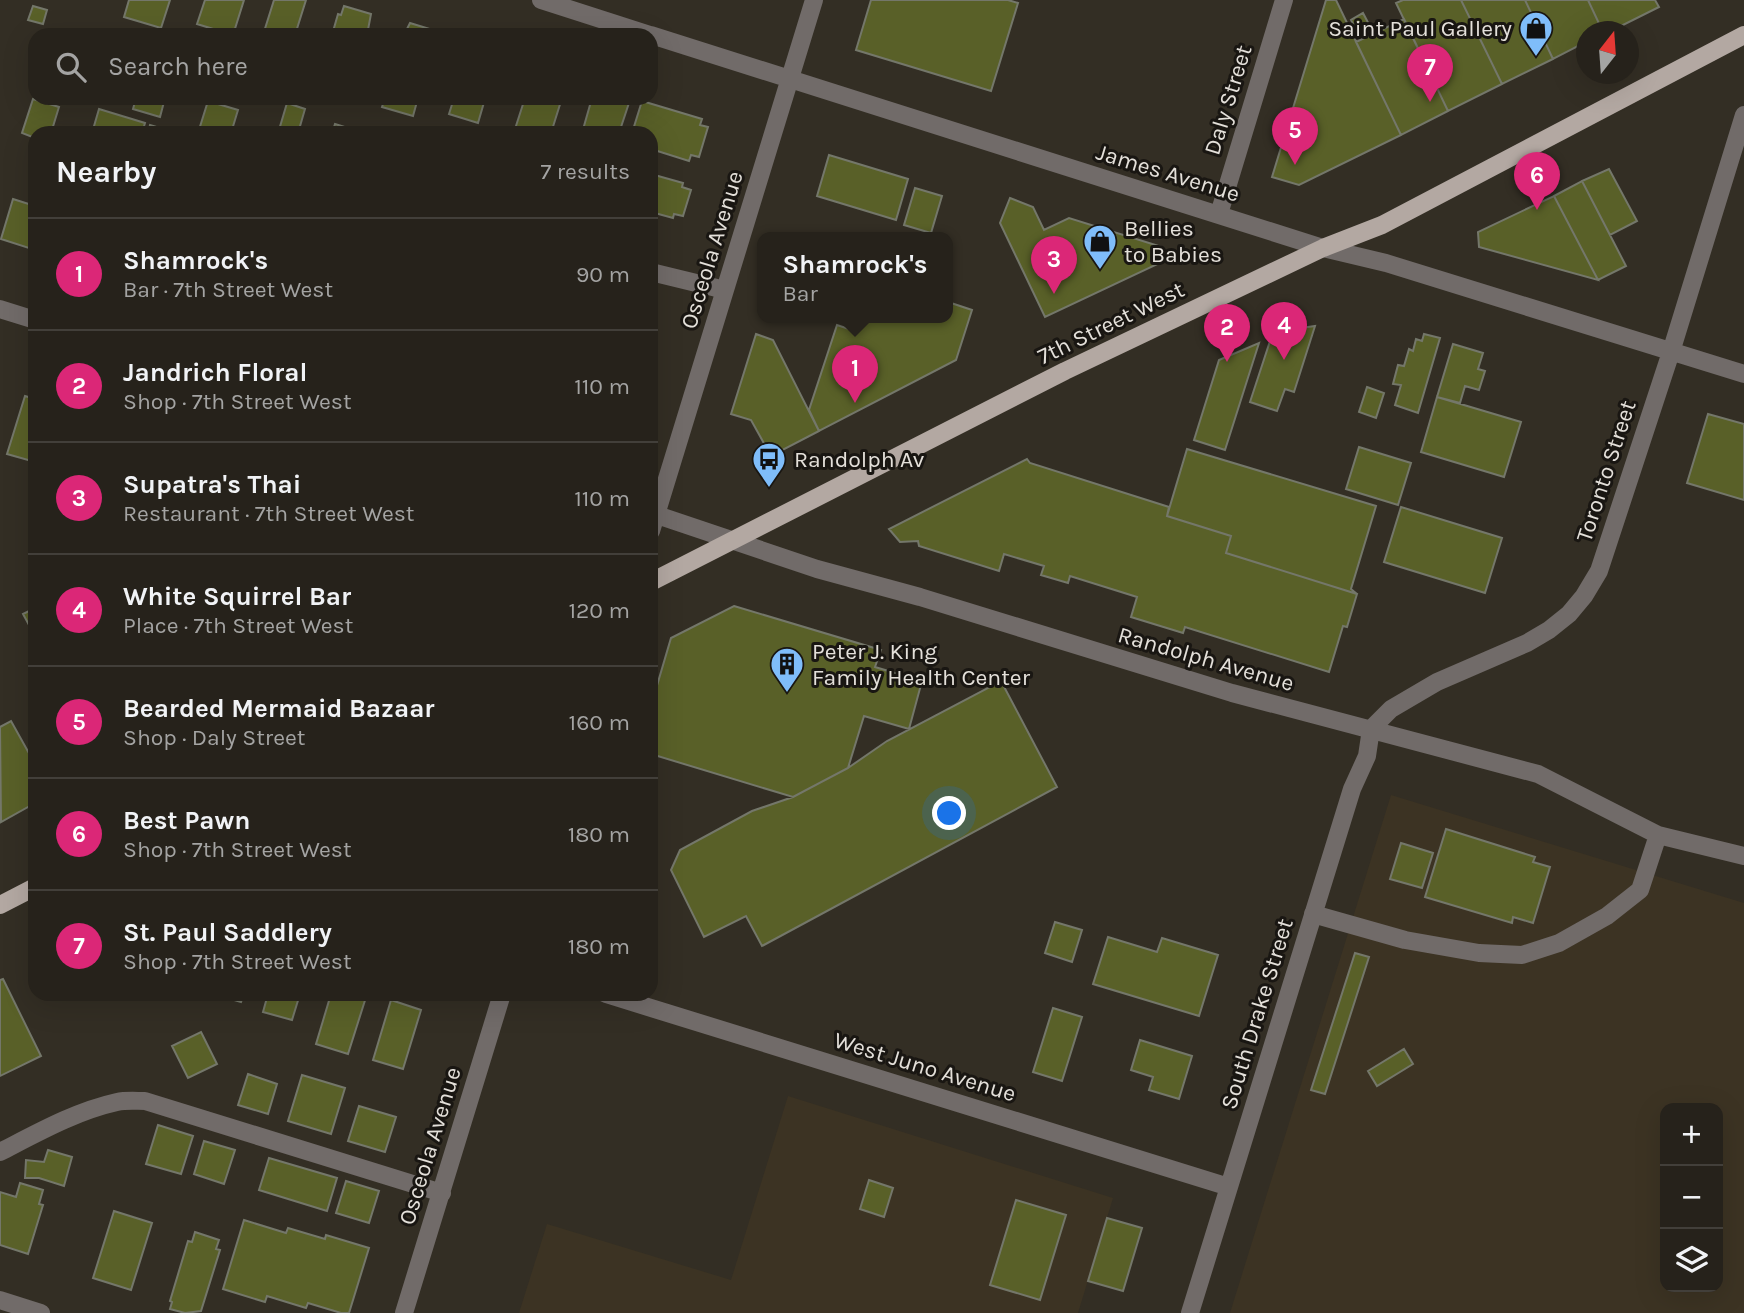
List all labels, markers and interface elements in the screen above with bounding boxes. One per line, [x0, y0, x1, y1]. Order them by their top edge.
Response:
shop icon: Saint Paul Gallery [1517, 9, 1555, 58]
place label: Saint Paul Gallery [1328, 15, 1512, 42]
north arrow [1576, 21, 1639, 84]
search box [28, 28, 658, 105]
street label: Daly Street [1198, 41, 1258, 158]
pin: 7 [1407, 44, 1453, 102]
icon: search [52, 48, 90, 86]
text: Search here [108, 51, 248, 82]
pin: 5 [1272, 107, 1318, 165]
street label: James Avenue [1093, 138, 1243, 208]
pin: 6 [1514, 152, 1560, 210]
text: Nearby [56, 154, 156, 190]
text: 7 results [540, 158, 630, 185]
street label: Osceola Avenue [675, 168, 749, 332]
place label: Bellies to Babies [1124, 215, 1222, 268]
shop icon: Bellies to Babies [1081, 222, 1119, 271]
popup [757, 232, 953, 323]
pin: 3 [1031, 236, 1077, 294]
text: Shamrock's [123, 245, 268, 276]
text: Shamrock's [782, 249, 928, 280]
text: 1 [75, 261, 83, 288]
text: 90 m [576, 261, 630, 288]
text: Bar · 7th Street West [123, 276, 333, 303]
street label: 7th Street West [1033, 276, 1189, 370]
text: Bar [782, 280, 818, 307]
pin: 4 [1261, 302, 1307, 360]
pin: 2 [1204, 304, 1250, 362]
pin: 1 [832, 345, 878, 403]
text: Jandrich Floral [123, 357, 307, 388]
text: 2 [72, 373, 86, 400]
text: 110 m [574, 373, 630, 400]
text: Shop · 7th Street West [123, 388, 352, 415]
street label: Toronto Street [1570, 397, 1642, 545]
bus stop icon: Randolph Av [750, 440, 788, 489]
place label: Randolph Av [794, 446, 925, 473]
text: Supatra's Thai [123, 469, 301, 500]
text: 3 [72, 485, 86, 512]
text: 110 m [574, 485, 630, 512]
text: Restaurant · 7th Street West [123, 500, 415, 527]
text: White Squirrel Bar [123, 581, 351, 612]
text: 4 [72, 597, 86, 624]
text: 120 m [568, 597, 630, 624]
text: Place · 7th Street West [123, 612, 353, 639]
street label: Randolph Avenue [1115, 621, 1297, 697]
place label: Peter J. King Family Health Center [812, 638, 1031, 691]
building icon: Peter J. King Family Health Center [768, 645, 806, 694]
text: Bearded Mermaid Bazaar [123, 693, 435, 724]
text: 5 [72, 709, 86, 736]
text: 160 m [569, 709, 630, 736]
text: Shop · Daly Street [123, 724, 305, 751]
your location [932, 796, 966, 830]
text: Best Pawn [123, 805, 250, 836]
text: 6 [72, 821, 86, 848]
text: 180 m [568, 821, 630, 848]
text: Shop · 7th Street West [123, 836, 352, 863]
street label: South Drake Street [1215, 915, 1299, 1113]
text: St. Paul Saddlery [123, 917, 332, 948]
text: 7 [73, 933, 85, 960]
text: 180 m [568, 933, 630, 960]
text: Shop · 7th Street West [123, 948, 352, 975]
street label: West Juno Avenue [831, 1027, 1019, 1107]
street label: Osceola Avenue [393, 1064, 467, 1228]
map controls [1660, 1103, 1723, 1292]
button: + [1660, 1103, 1723, 1166]
button: − [1660, 1166, 1723, 1229]
button: layers [1660, 1229, 1723, 1292]

